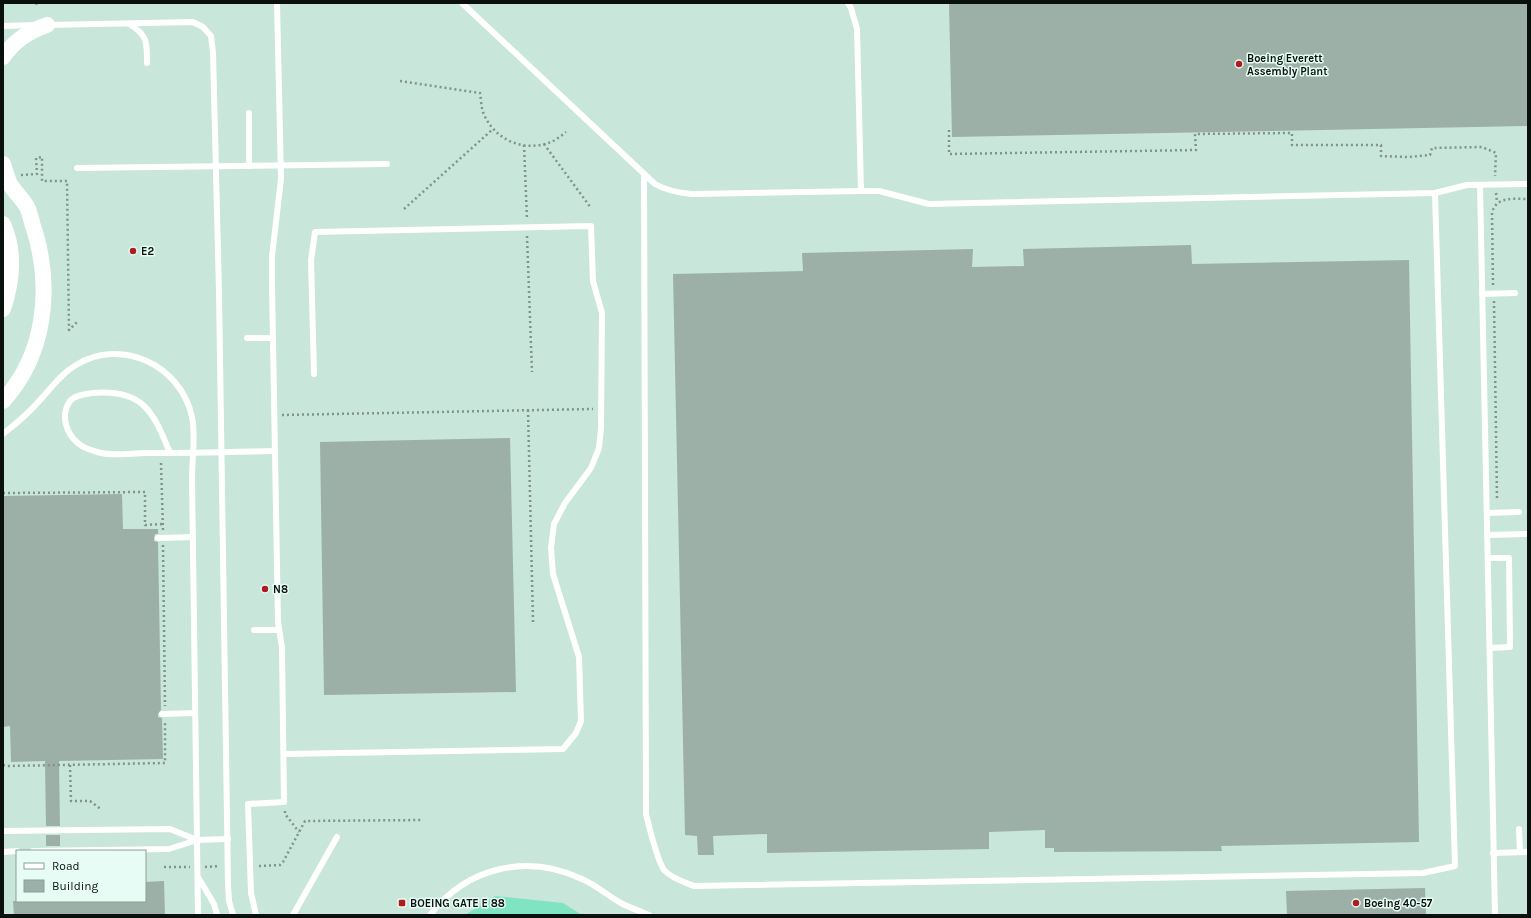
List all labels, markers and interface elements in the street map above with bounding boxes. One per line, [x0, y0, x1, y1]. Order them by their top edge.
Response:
place label: Boeing Everett Assembly Plant [1247, 52, 1328, 78]
marker: Boeing Everett Assembly Plant [1234, 59, 1244, 69]
place label: E2 [141, 245, 154, 258]
marker: E2 [128, 246, 138, 256]
place label: N8 [273, 583, 288, 596]
marker: N8 [260, 584, 270, 594]
legend [16, 850, 146, 902]
text: Road [52, 859, 80, 873]
text: Building [52, 879, 99, 893]
place label: BOEING GATE E 88 [410, 897, 505, 910]
place label: Boeing 40-57 [1364, 897, 1433, 910]
marker: BOEING GATE E 88 [397, 898, 407, 908]
marker: Boeing 40-57 [1351, 898, 1361, 908]

